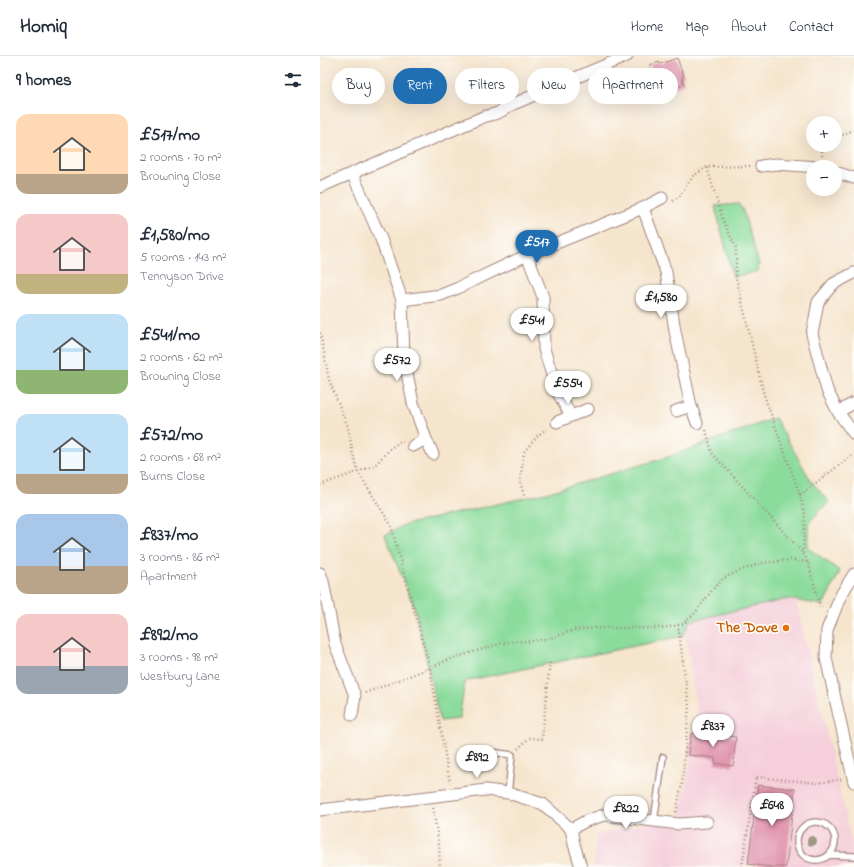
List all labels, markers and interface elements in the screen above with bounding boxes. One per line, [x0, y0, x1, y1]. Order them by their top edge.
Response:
text: Homiq [20, 14, 67, 41]
text: Home [631, 17, 663, 38]
text: Map [685, 17, 709, 38]
text: About [731, 17, 767, 38]
text: Contact [789, 17, 834, 38]
text: 9 homes [16, 68, 72, 93]
chip: Buy [332, 68, 385, 104]
chip: Rent [393, 68, 447, 104]
chip: Filters [455, 68, 519, 104]
chip: New [527, 68, 580, 104]
chip: Apartment [588, 68, 678, 104]
icon: filters [282, 69, 304, 91]
map controls [806, 116, 842, 196]
button: + [806, 116, 842, 152]
text: £517/mo [140, 123, 200, 148]
icon: home [48, 130, 96, 178]
text: 2 rooms · 70 m² [140, 148, 221, 167]
button: − [806, 160, 842, 196]
text: Browning Close [140, 167, 221, 186]
text: £1,580/mo [140, 223, 210, 248]
icon: home [48, 230, 96, 278]
pin: £517 [513, 230, 561, 264]
text: £517 [524, 233, 550, 252]
text: 5 rooms · 143 m² [140, 248, 226, 267]
text: Tennyson Drive [140, 267, 224, 286]
pin: £1,580 [628, 285, 694, 319]
text: £1,580 [645, 288, 677, 307]
pin: £541 [508, 308, 556, 342]
text: £541 [519, 311, 545, 330]
text: £541/mo [140, 323, 200, 348]
icon: home [48, 330, 96, 378]
text: 2 rooms · 62 m² [140, 348, 223, 367]
pin: £572 [373, 348, 421, 382]
text: £572 [383, 351, 411, 370]
text: Browning Close [140, 367, 221, 386]
pin: £554 [544, 371, 592, 405]
text: £554 [554, 374, 582, 393]
text: £572/mo [140, 423, 203, 448]
icon: home [48, 430, 96, 478]
text: 2 rooms · 68 m² [140, 448, 221, 467]
text: Burns Close [140, 467, 205, 486]
text: £837/mo [140, 523, 198, 548]
icon: home [48, 530, 96, 578]
text: 3 rooms · 86 m² [140, 548, 220, 567]
text: Apartment [140, 567, 197, 586]
place label: The Dove [716, 616, 779, 640]
text: £892/mo [140, 623, 198, 648]
marker: The Dove [781, 623, 791, 633]
icon: home [48, 630, 96, 678]
text: 3 rooms · 98 m² [140, 648, 218, 667]
text: Westbury Lane [140, 667, 220, 686]
pin: £837 [689, 714, 737, 748]
text: £837 [701, 717, 725, 736]
pin: £892 [453, 745, 501, 779]
text: £892 [465, 748, 489, 767]
pin: £648 [748, 793, 796, 827]
pin: £822 [602, 796, 650, 830]
text: £648 [760, 796, 784, 815]
text: £822 [613, 799, 639, 818]

